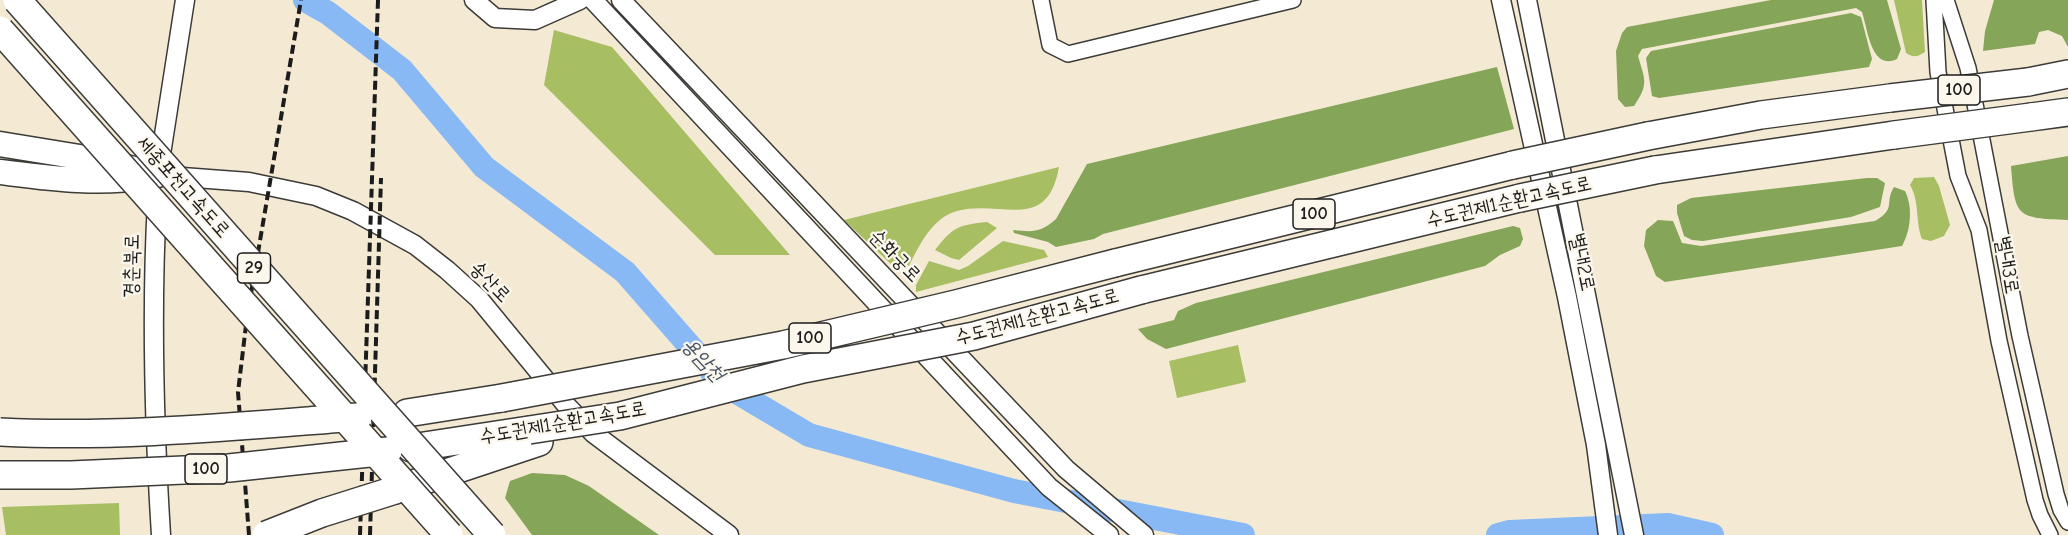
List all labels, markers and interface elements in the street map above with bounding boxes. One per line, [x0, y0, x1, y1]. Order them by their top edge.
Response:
road number: 100 [1938, 75, 1980, 105]
street label: 세종포천고속도로 [131, 131, 235, 243]
street label: 수도권제1순환고속도로 [1424, 171, 1594, 233]
road number: 100 [1293, 199, 1335, 229]
street label: 순화궁로 [864, 225, 926, 287]
street label: 별내2로 [1564, 231, 1600, 293]
street label: 경춘북로 [119, 234, 145, 298]
street label: 별내3로 [1990, 234, 2024, 296]
road number: 29 [238, 253, 270, 283]
street label: 송산로 [465, 256, 515, 308]
street label: 수도권제1순환고속도로 [952, 284, 1122, 350]
road number: 100 [789, 323, 831, 353]
water label: 용암천 [676, 333, 730, 387]
street label: 수도권제1순환고속도로 [478, 397, 648, 449]
road number: 100 [185, 454, 227, 484]

